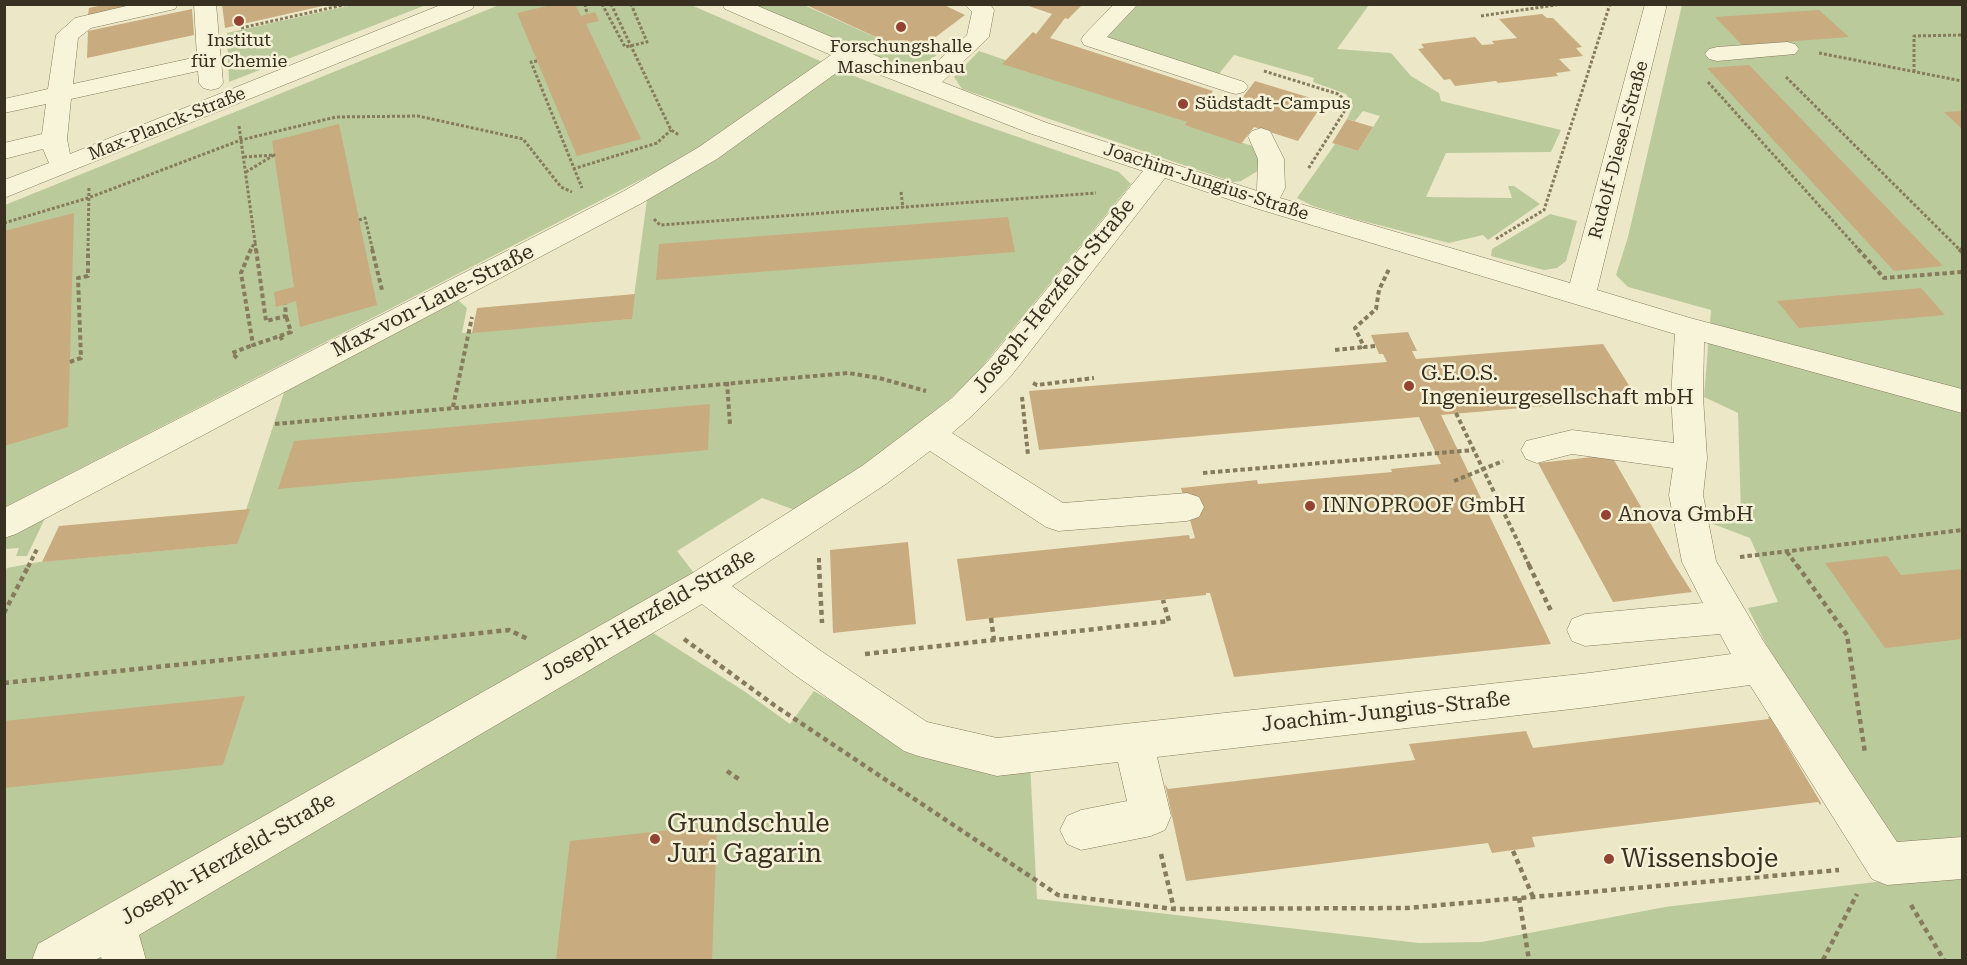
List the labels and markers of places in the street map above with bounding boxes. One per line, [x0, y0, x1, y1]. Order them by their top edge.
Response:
marker: Institut für Chemie [232, 14, 246, 28]
marker: Forschungshalle Maschinenbau [894, 20, 908, 34]
place label: Institut für Chemie [191, 30, 287, 72]
place label: Forschungshalle Maschinenbau [830, 36, 972, 78]
place label: Südstadt-Campus [1195, 93, 1351, 115]
marker: Südstadt-Campus [1176, 97, 1190, 111]
place label: G.E.O.S. Ingenieurgesellschaft mbH [1421, 361, 1694, 411]
marker: G.E.O.S. Ingenieurgesellschaft mbH [1402, 379, 1416, 393]
place label: INNOPROOF GmbH [1322, 493, 1526, 519]
marker: INNOPROOF GmbH [1303, 499, 1317, 513]
place label: Anova GmbH [1618, 502, 1753, 528]
marker: Anova GmbH [1599, 508, 1613, 522]
place label: Grundschule Juri Gagarin [667, 808, 830, 870]
marker: Grundschule Juri Gagarin [648, 832, 662, 846]
place label: Wissensboje [1621, 843, 1778, 875]
marker: Wissensboje [1602, 852, 1616, 866]

